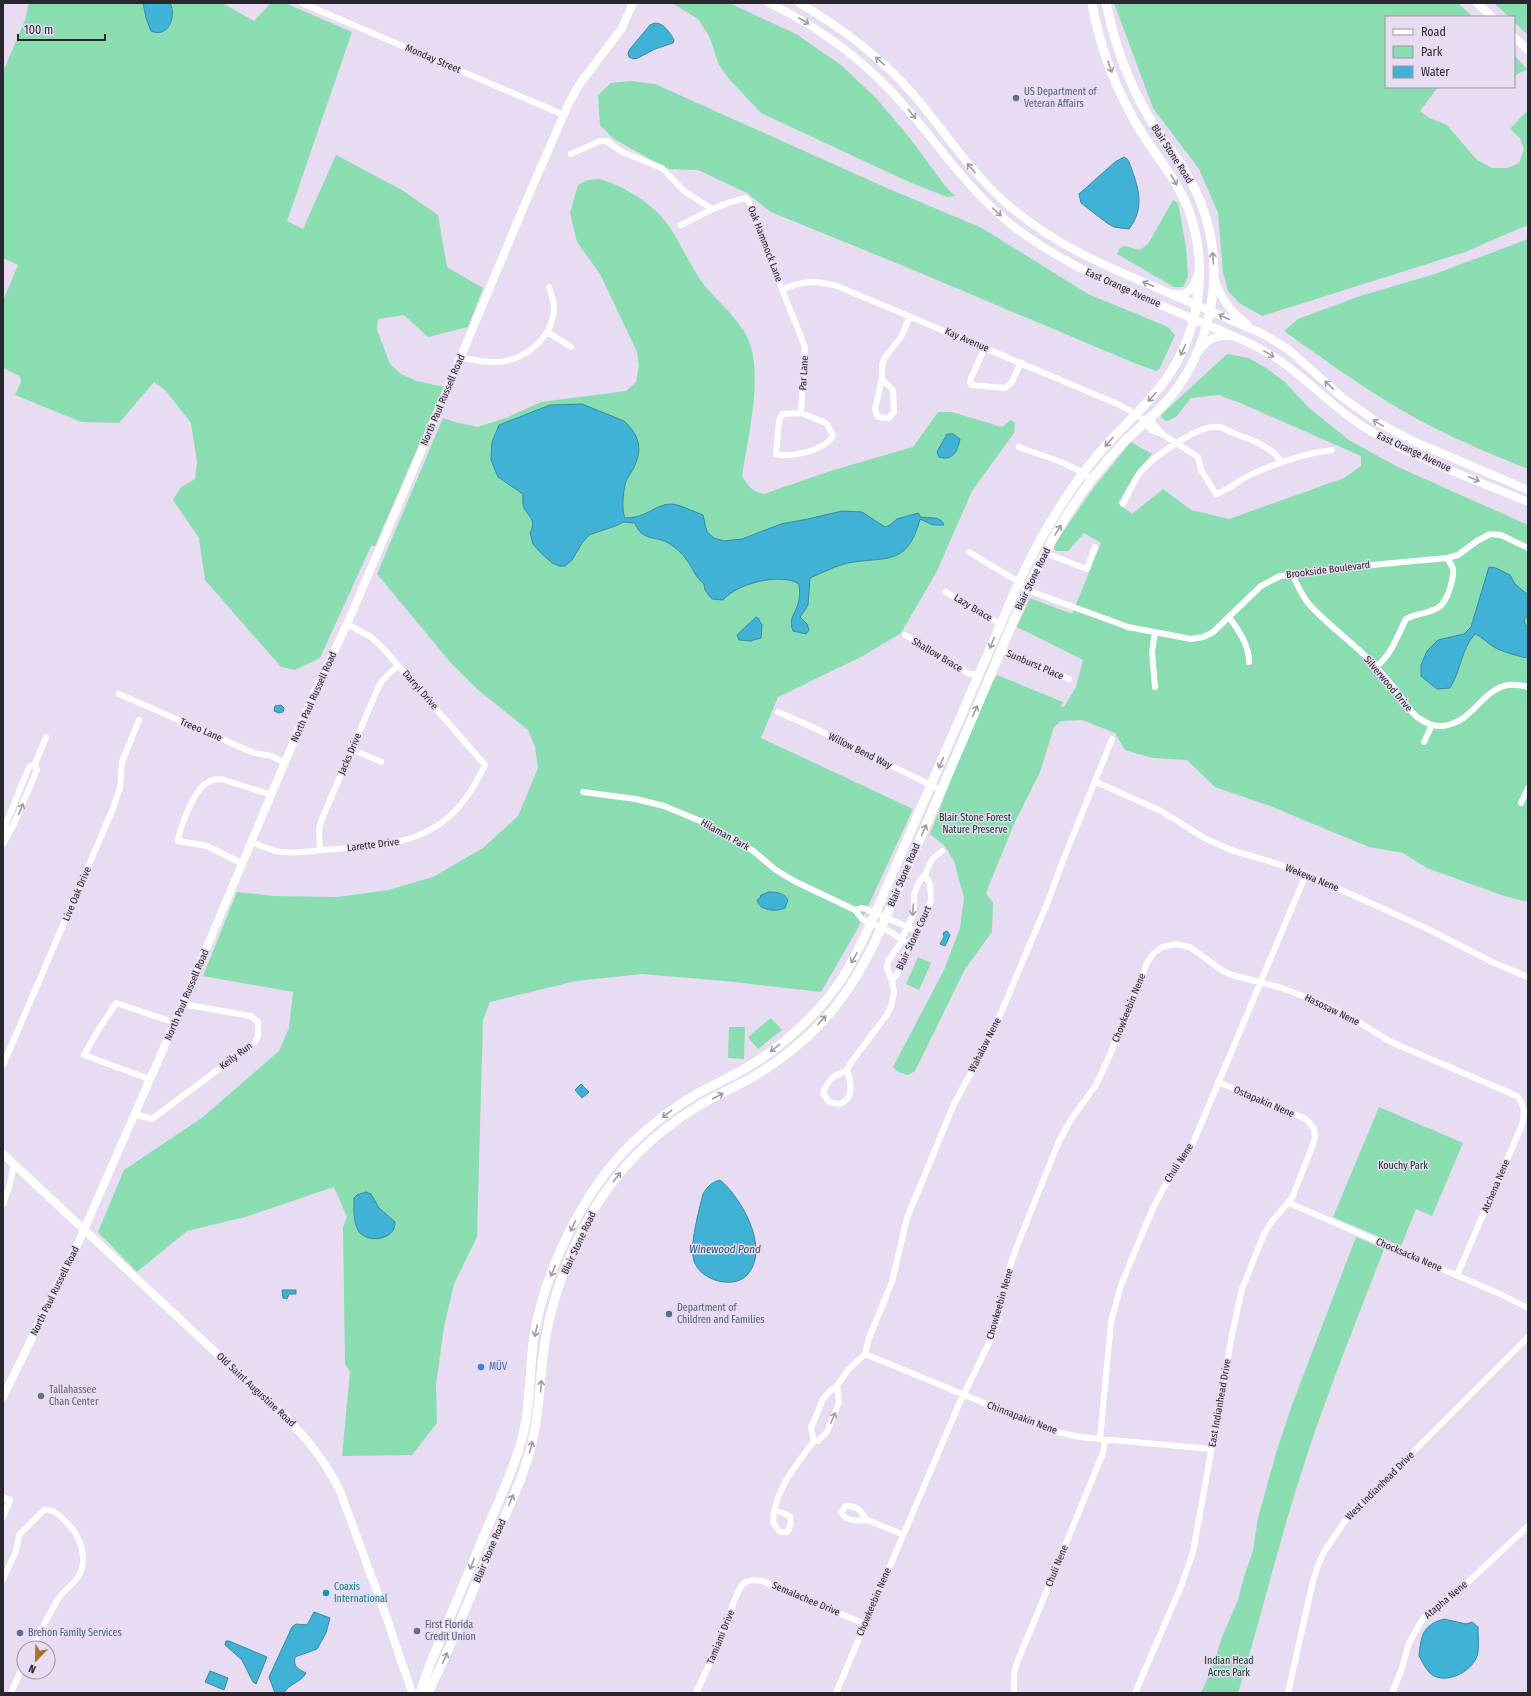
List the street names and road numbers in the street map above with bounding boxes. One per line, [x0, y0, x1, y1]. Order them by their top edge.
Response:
street label: Monday Street [403, 42, 463, 76]
street label: Blair Stone Road [1148, 122, 1196, 186]
street label: Oak Hammock Lane [745, 204, 785, 284]
street label: East Orange Avenue [1084, 266, 1162, 310]
street label: Kay Avenue [943, 325, 991, 355]
street label: North Paul Russell Road [418, 353, 468, 447]
street label: Par Lane [797, 355, 811, 391]
street label: East Orange Avenue [1375, 429, 1453, 475]
street label: Blair Stone Road [1013, 546, 1053, 612]
street label: Brookside Boulevard [1285, 559, 1371, 581]
street label: Lazy Brace [952, 592, 994, 624]
street label: Shallow Brace [909, 635, 965, 675]
street label: Sunburst Place [1005, 648, 1065, 682]
street label: North Paul Russell Road [289, 650, 339, 744]
street label: Silverwood Drive [1361, 654, 1415, 714]
street label: Darryl Drive [400, 668, 440, 712]
street label: Treeo Lane [178, 716, 224, 744]
street label: Willow Bend Way [826, 730, 894, 772]
street label: Jacks Drive [336, 731, 364, 777]
street label: Hilaman Park [698, 817, 752, 854]
street label: Larette Drive [346, 836, 400, 854]
street label: Blair Stone Road [885, 841, 923, 909]
street label: Wekewa Nene [1283, 862, 1341, 894]
street label: Live Oak Drive [60, 865, 94, 923]
street label: Blair Stone Court [894, 903, 934, 972]
street label: North Paul Russell Road [162, 948, 212, 1042]
street label: Chowkeebin Nene [1110, 972, 1148, 1044]
street label: Hasosaw Nene [1303, 992, 1361, 1028]
street label: Wahalaw Nene [966, 1016, 1004, 1074]
street label: Keily Run [217, 1040, 255, 1072]
street label: Ostapakin Nene [1232, 1084, 1296, 1120]
street label: Chuli Nene [1162, 1141, 1196, 1185]
street label: Atchena Nene [1479, 1158, 1513, 1214]
street label: Blair Stone Road [559, 1210, 599, 1276]
street label: Chocksacka Nene [1374, 1236, 1444, 1274]
street label: North Paul Russell Road [28, 1244, 82, 1338]
street label: Chowkeebin Nene [984, 1267, 1016, 1341]
street label: Old Saint Augustine Road [214, 1350, 298, 1430]
street label: East Indianhead Drive [1206, 1358, 1234, 1448]
street label: Chinnapakin Nene [985, 1399, 1059, 1437]
street label: West Indianhead Drive [1343, 1449, 1417, 1523]
street label: Blair Stone Road [471, 1517, 509, 1585]
street label: Chuli Nene [1043, 1543, 1071, 1589]
street label: Chowkeebin Nene [854, 1566, 894, 1638]
street label: Semalachee Drive [770, 1579, 842, 1619]
street label: Atapha Nene [1422, 1579, 1470, 1621]
street label: Tamiami Drive [705, 1608, 737, 1666]

